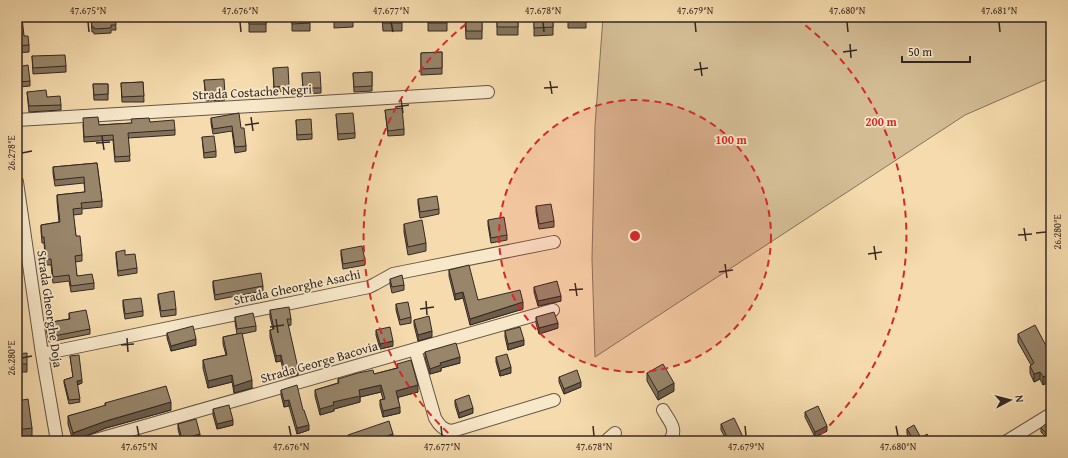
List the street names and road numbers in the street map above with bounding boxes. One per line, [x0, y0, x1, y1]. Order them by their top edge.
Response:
street label: Strada Costache Negri [192, 79, 313, 105]
street label: Strada Gheorghe Doja [32, 249, 68, 370]
street label: Strada Gheorghe Asachi [232, 264, 363, 310]
street label: Strada George Bacovia [258, 336, 381, 388]

